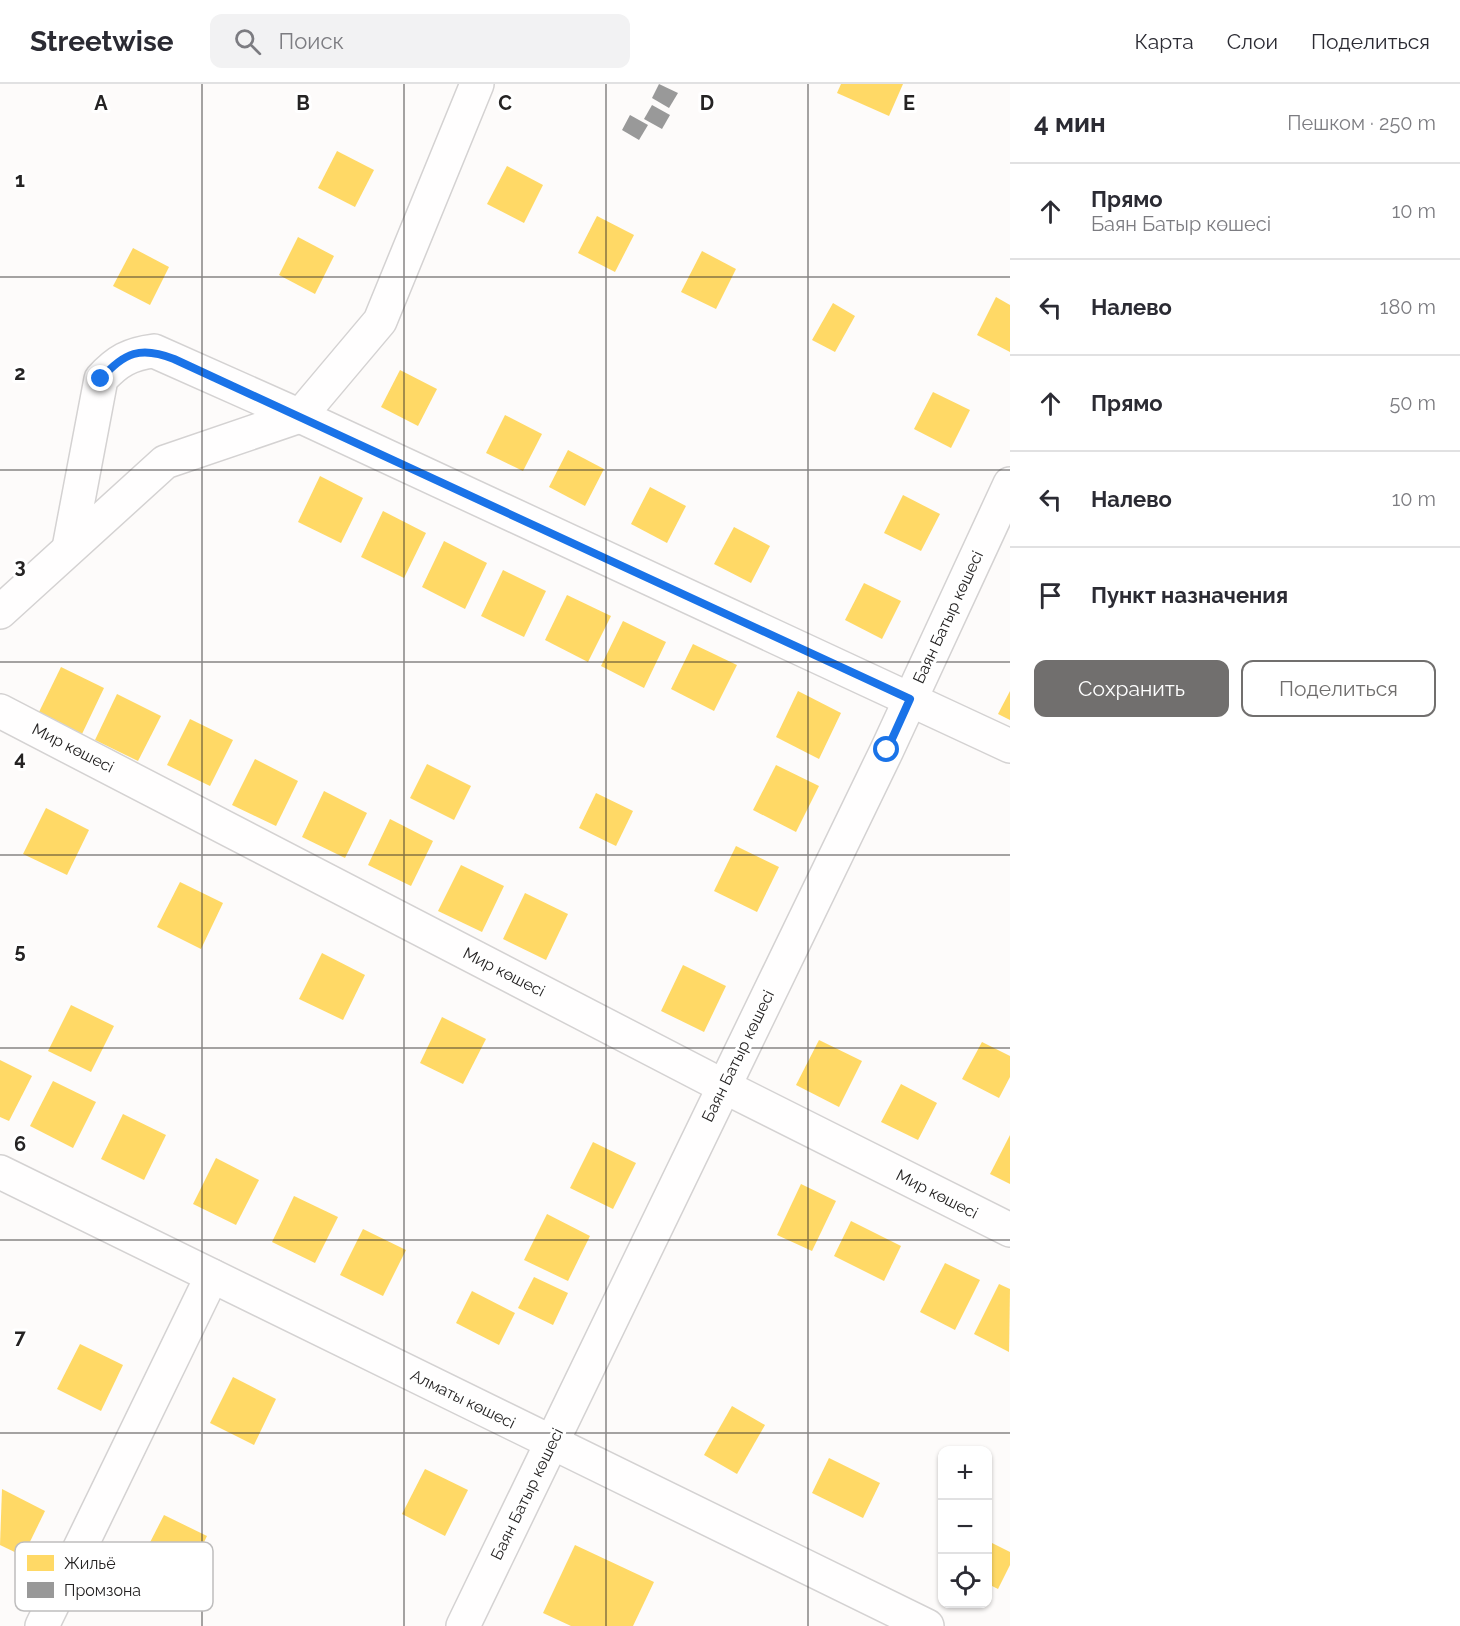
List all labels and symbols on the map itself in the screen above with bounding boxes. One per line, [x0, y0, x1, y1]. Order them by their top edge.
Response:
text: A [94, 91, 108, 115]
text: B [296, 91, 310, 115]
text: C [498, 91, 512, 115]
text: D [700, 91, 714, 115]
text: E [903, 91, 915, 115]
text: 1 [15, 168, 25, 192]
text: 2 [14, 361, 26, 385]
route end [87, 365, 113, 391]
street label: Баян Батыр көшесі [909, 548, 987, 686]
text: 3 [14, 554, 26, 578]
street label: Мир көшесі [29, 719, 117, 777]
route start [873, 736, 899, 762]
text: 4 [14, 746, 26, 770]
text: 5 [14, 939, 26, 963]
street label: Мир көшесі [460, 943, 548, 1001]
street label: Баян Батыр көшесі [698, 987, 778, 1125]
text: 6 [14, 1132, 26, 1156]
street label: Мир көшесі [893, 1165, 981, 1223]
text: 7 [14, 1325, 26, 1349]
street label: Алматы көшесі [408, 1365, 518, 1433]
street label: Баян Батыр көшесі [487, 1425, 567, 1563]
legend [15, 1542, 213, 1611]
text: Жильё [64, 1554, 116, 1573]
text: Промзона [64, 1581, 141, 1600]

